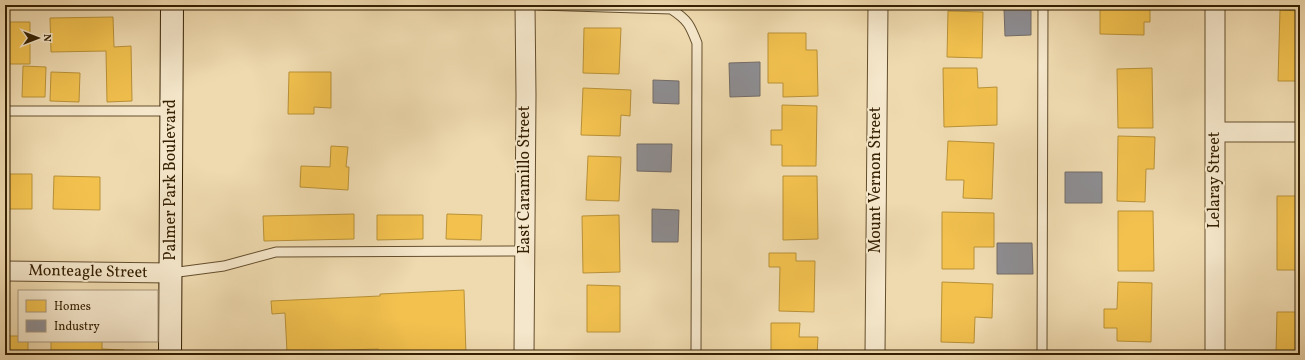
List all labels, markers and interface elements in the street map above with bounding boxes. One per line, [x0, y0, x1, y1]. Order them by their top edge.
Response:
north arrow [18, 18, 58, 58]
text: N [39, 34, 54, 42]
street label: Palmer Park Boulevard [160, 99, 182, 261]
street label: East Caramillo Street [514, 105, 536, 254]
street label: Mount Vernon Street [865, 106, 887, 253]
street label: Lelaray Street [1204, 131, 1226, 228]
street label: Monteagle Street [28, 260, 148, 284]
legend [18, 290, 158, 342]
text: Homes [54, 299, 91, 315]
text: Industry [54, 319, 100, 335]

